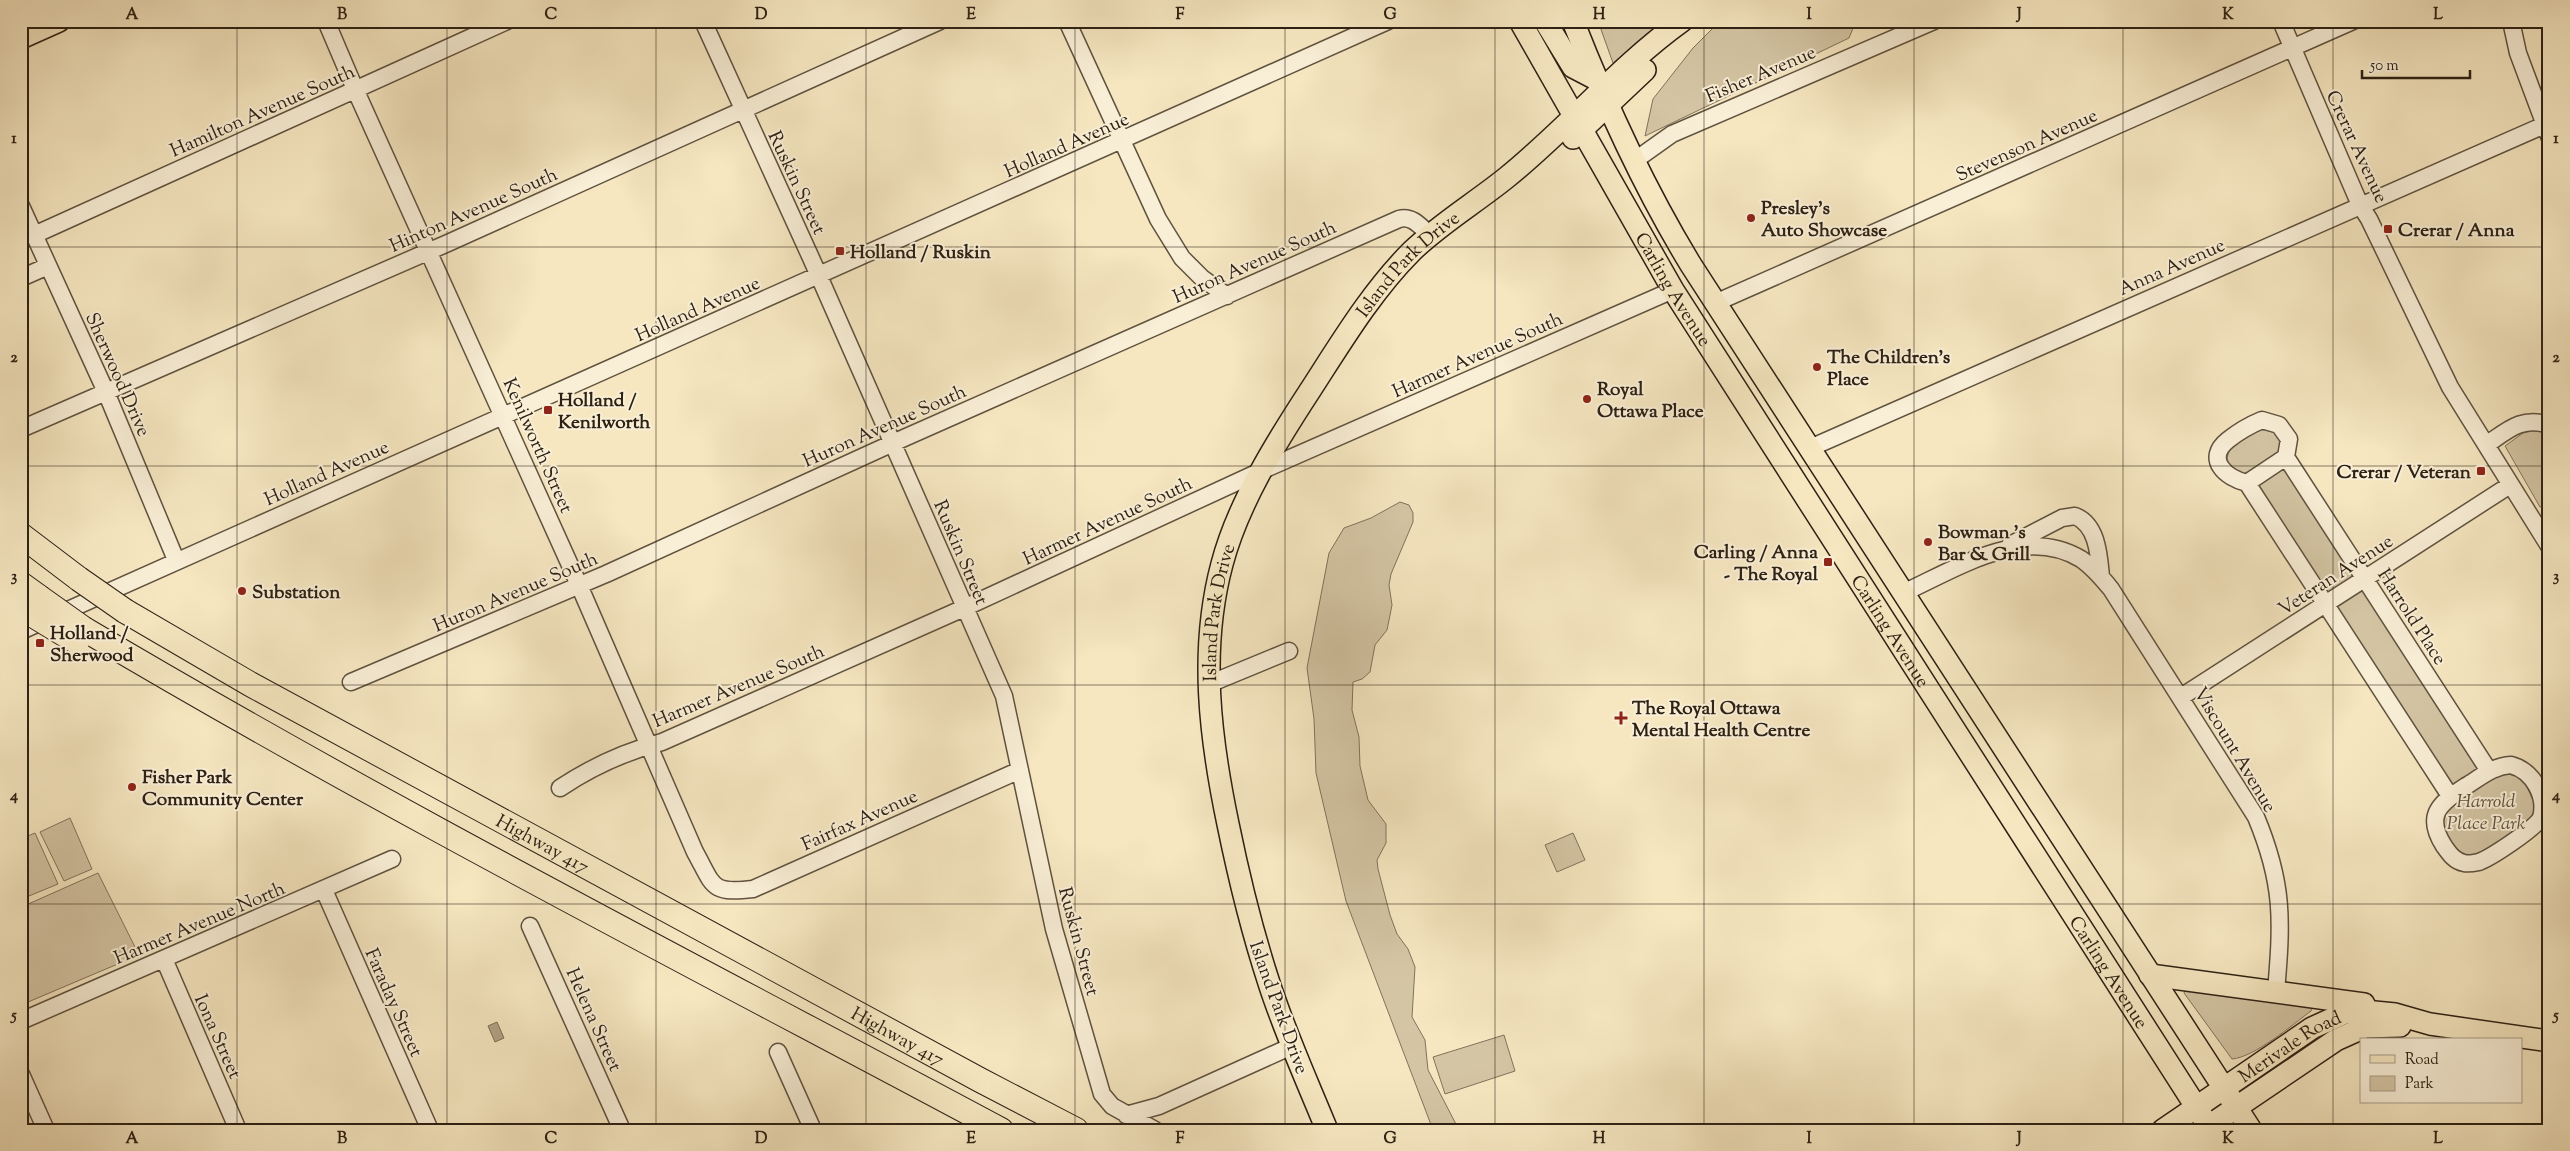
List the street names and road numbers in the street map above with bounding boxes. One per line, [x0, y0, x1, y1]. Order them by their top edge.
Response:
street label: Fisher Avenue [1702, 40, 1820, 111]
street label: Hamilton Avenue South [166, 59, 360, 165]
street label: Crerar Avenue [2318, 86, 2394, 208]
street label: Stevenson Avenue [1952, 103, 2102, 190]
street label: Holland Avenue [1000, 107, 1134, 186]
street label: Ruskin Street [760, 127, 832, 240]
street label: Hinton Avenue South [386, 162, 562, 261]
street label: Island Park Drive [1351, 206, 1466, 324]
street label: Huron Avenue South [1169, 215, 1341, 312]
street label: Carling Avenue [1627, 228, 1717, 353]
street label: Anna Avenue [2114, 233, 2230, 304]
street label: Holland Avenue [631, 271, 765, 350]
street label: Harmer Avenue South [1388, 307, 1568, 406]
street label: Sherwood Drive [77, 309, 156, 441]
street label: Kenilworth Street [495, 374, 579, 518]
street label: Huron Avenue South [799, 379, 971, 476]
street label: Holland Avenue [260, 435, 394, 514]
street label: Harmer Avenue South [1019, 471, 1197, 573]
street label: Ruskin Street [925, 496, 994, 610]
street label: Veteran Avenue [2274, 529, 2399, 623]
street label: Island Park Drive [1198, 540, 1243, 682]
street label: Huron Avenue South [429, 546, 603, 640]
street label: Harrold Place [2370, 564, 2452, 671]
street label: Carling Avenue [1843, 570, 1935, 694]
street label: Harmer Avenue South [649, 639, 829, 736]
street label: Viscount Avenue [2186, 682, 2282, 818]
street label: Fairfax Avenue [798, 784, 923, 859]
street label: Highway 417 [490, 809, 594, 882]
street label: Harmer Avenue North [110, 876, 290, 973]
street label: Ruskin Street [1050, 884, 1105, 1000]
street label: Carling Avenue [2061, 911, 2154, 1035]
street label: Island Park Drive [1241, 938, 1314, 1078]
street label: Faraday Street [357, 944, 429, 1062]
street label: Helena Street [558, 964, 628, 1077]
street label: Iona Street [186, 991, 247, 1084]
street label: Highway 417 [845, 1001, 949, 1074]
street label: Merivale Road [2234, 1005, 2347, 1091]

